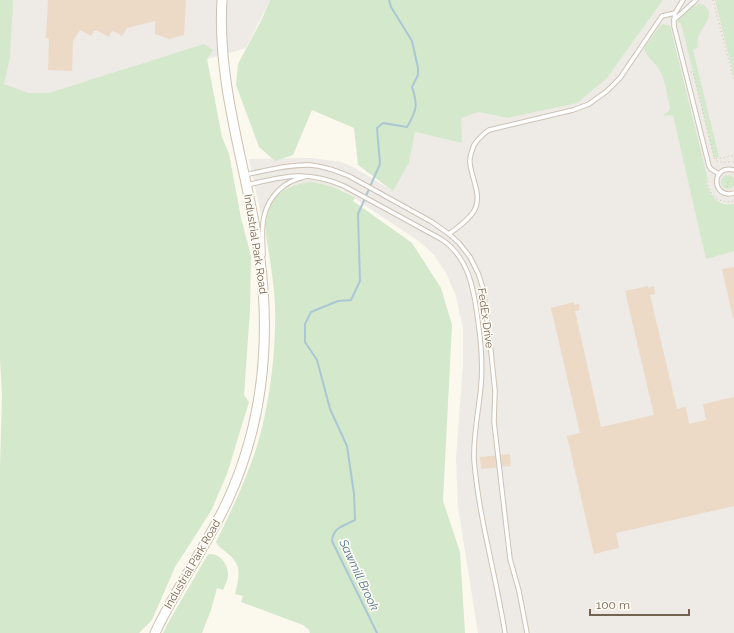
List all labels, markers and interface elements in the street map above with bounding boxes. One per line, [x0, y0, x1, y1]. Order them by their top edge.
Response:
street label: Industrial Park Road [241, 193, 270, 295]
street label: FedEx Drive [475, 287, 496, 350]
street label: Industrial Park Road [162, 517, 223, 611]
water label: Sawmill Brook [336, 536, 382, 613]
scale bar [590, 591, 689, 617]
text: 100 m [596, 598, 630, 612]

